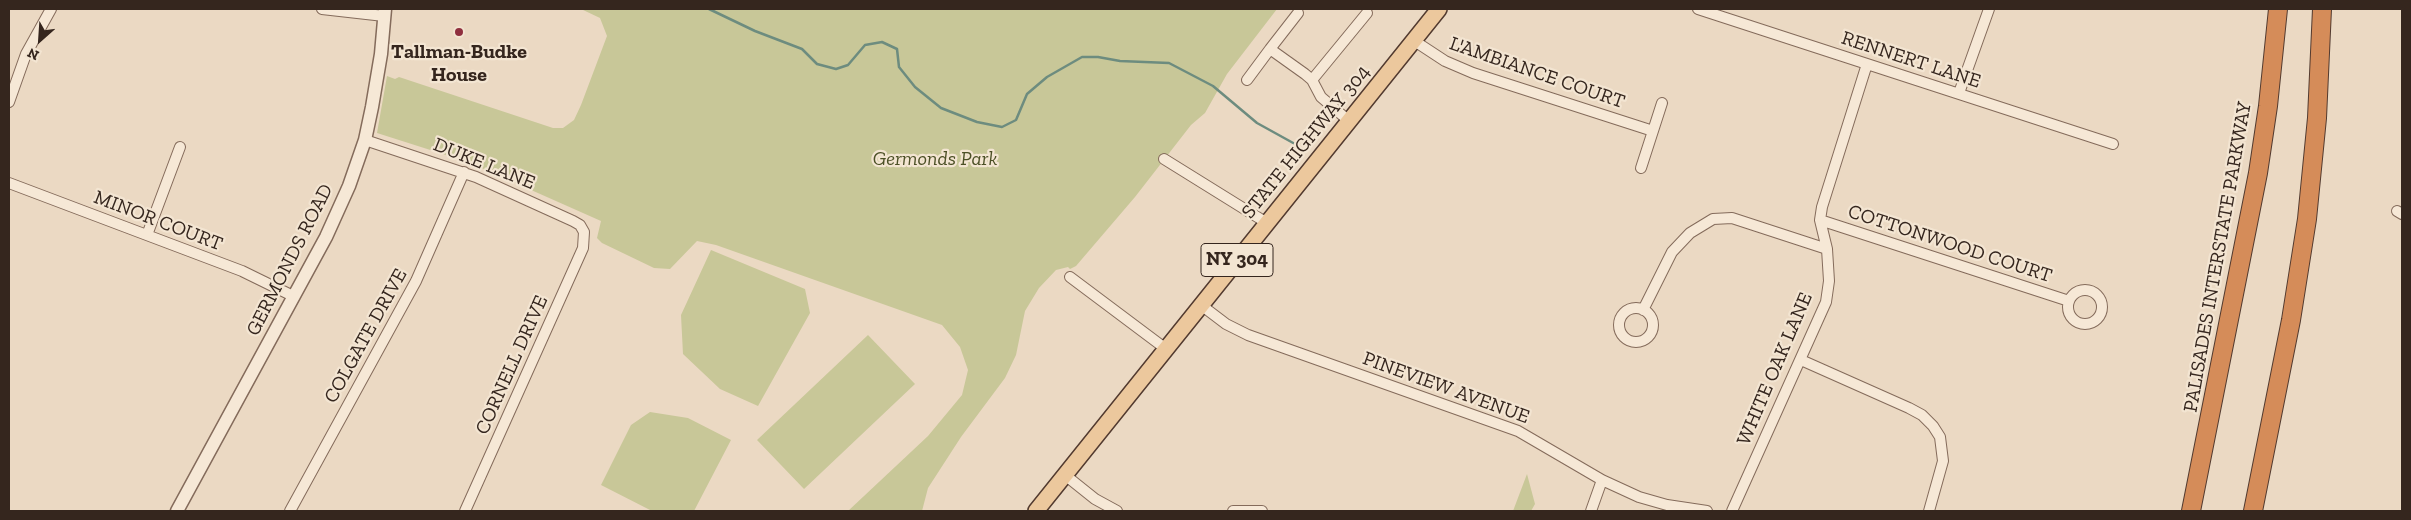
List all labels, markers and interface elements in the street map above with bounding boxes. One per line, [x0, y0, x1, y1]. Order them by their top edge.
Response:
north arrow [15, 15, 65, 65]
marker: Tallman-Budke House [453, 26, 465, 38]
street label: RENNERT LANE [1838, 26, 1984, 94]
street label: L'AMBIANCE COURT [1446, 32, 1628, 114]
place label: Tallman-Budke House [391, 40, 527, 87]
text: N [25, 44, 42, 64]
street label: STATE HIGHWAY 304 [1237, 60, 1375, 224]
street label: PALISADES INTERSTATE PARKWAY [2179, 100, 2257, 414]
street label: DUKE LANE [430, 133, 538, 195]
park label: Germonds Park [873, 147, 997, 171]
street label: GERMONDS ROAD [241, 180, 339, 340]
street label: MINOR COURT [90, 185, 226, 257]
street label: COTTONWOOD COURT [1845, 200, 2055, 288]
road number: NY 304 [1201, 244, 1273, 276]
street label: COLGATE DRIVE [319, 265, 413, 407]
street label: WHITE OAK LANE [1732, 289, 1818, 449]
street label: CORNELL DRIVE [471, 292, 553, 438]
street label: PINEVIEW AVENUE [1359, 347, 1533, 429]

